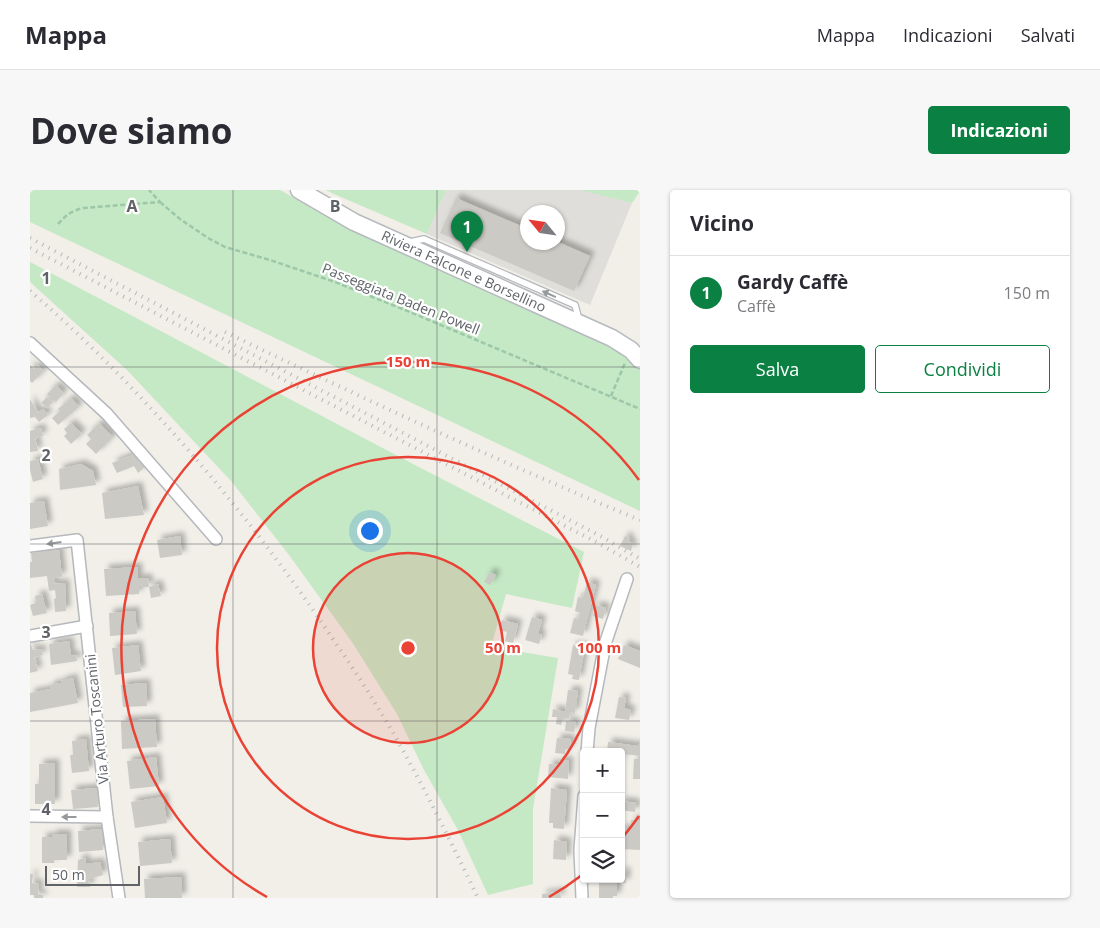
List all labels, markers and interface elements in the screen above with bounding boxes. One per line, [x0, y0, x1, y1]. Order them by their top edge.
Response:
text: Mappa [25, 18, 107, 51]
text: Mappa [817, 23, 875, 47]
text: Indicazioni [903, 23, 993, 47]
text: Salvati [1021, 23, 1075, 47]
button: Indicazioni [928, 106, 1070, 154]
text: Dove siamo [30, 107, 233, 154]
text: A [126, 195, 138, 217]
text: B [330, 195, 340, 217]
north arrow [520, 205, 565, 250]
text: Vicino [690, 209, 754, 237]
pin: 1 [451, 211, 483, 252]
street label: Riviera Falcone e Borsellino [379, 226, 549, 316]
street label: Passeggiata Baden Powell [320, 258, 483, 339]
text: 1 [41, 267, 51, 289]
text: Gardy Caffè [737, 269, 848, 295]
text: 1 [701, 282, 711, 304]
text: 150 m [1004, 282, 1050, 304]
one-way arrow [542, 289, 556, 297]
text: Caffè [737, 295, 776, 317]
button: Salva [690, 345, 865, 393]
button: Condividi [875, 345, 1050, 393]
text: 150 m [386, 351, 430, 371]
text: 2 [41, 444, 51, 466]
your location [357, 518, 383, 544]
one-way arrow [45, 539, 61, 547]
text: 3 [41, 621, 51, 643]
text: 50 m [485, 637, 521, 657]
text: 100 m [577, 637, 621, 657]
centre of rings [399, 639, 417, 657]
street label: Via Arturo Toscanini [80, 653, 113, 785]
map controls [580, 748, 625, 883]
button: + [580, 748, 625, 793]
button: − [580, 793, 625, 838]
text: 4 [41, 798, 51, 820]
one-way arrow [60, 813, 76, 821]
button: layers [580, 838, 625, 883]
scale bar [45, 863, 140, 886]
text: 50 m [52, 865, 85, 884]

